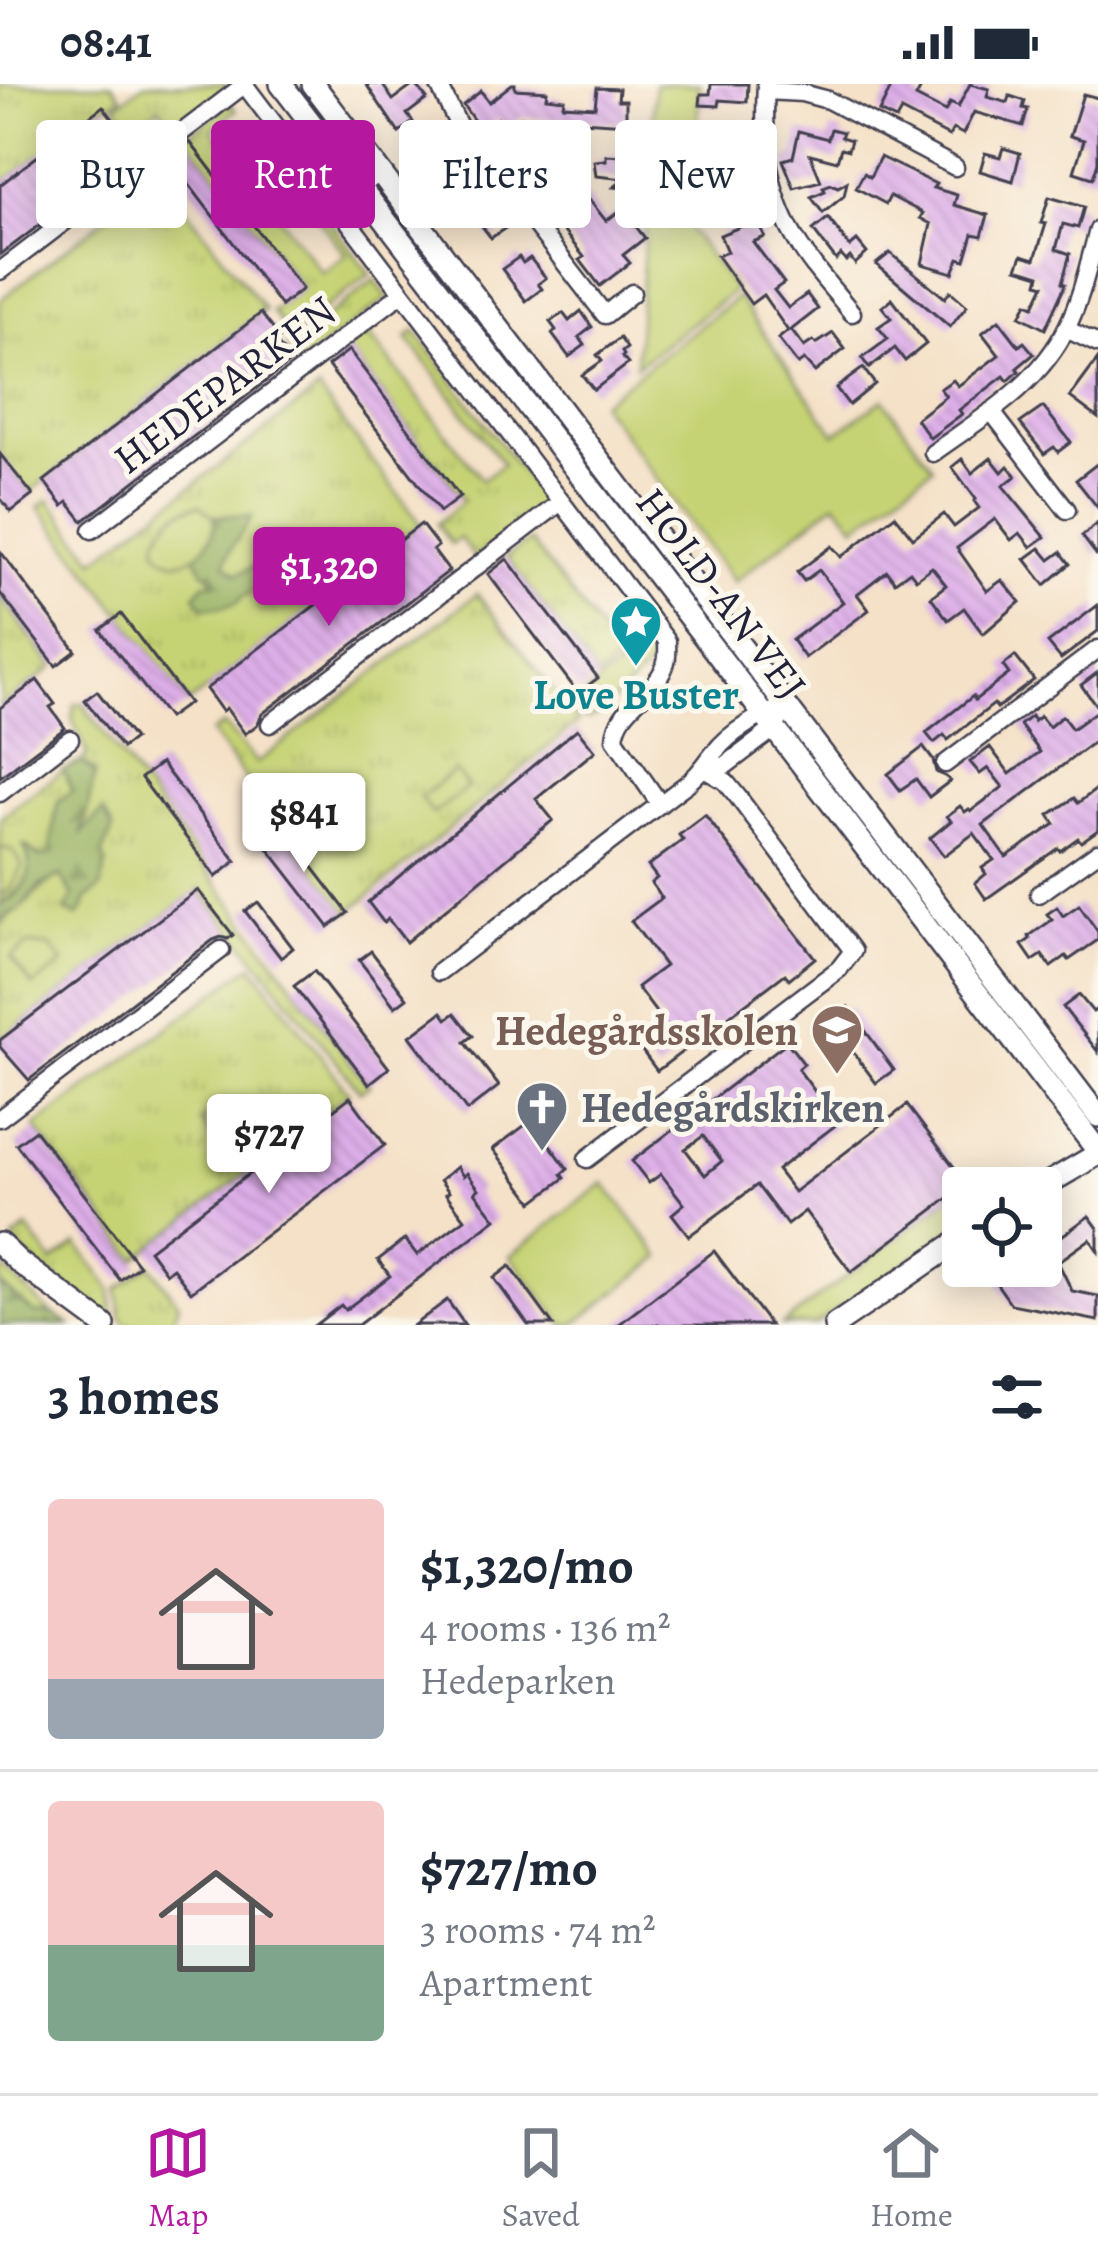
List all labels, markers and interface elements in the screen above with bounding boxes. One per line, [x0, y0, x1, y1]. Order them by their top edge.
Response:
text: 08:41 [60, 11, 152, 73]
chip: Buy [36, 120, 187, 228]
chip: Rent [211, 120, 375, 228]
chip: Filters [399, 120, 591, 228]
chip: New [615, 120, 777, 228]
street label: HEDEPARKEN [102, 282, 347, 487]
street label: HOLD-AN VEJ [623, 476, 820, 711]
pin: $1,320 [231, 527, 427, 629]
text: $1,320 [280, 539, 378, 592]
place icon: Love Buster [608, 594, 664, 668]
place label: Love Buster [533, 666, 739, 723]
pin: $841 [233, 773, 375, 875]
text: $841 [269, 785, 339, 838]
place label: Hedegårdsskolen [495, 1002, 798, 1059]
school or university icon: Hedegårdsskolen [809, 1002, 865, 1076]
church icon: Hedegårdskirken [514, 1079, 570, 1153]
place label: Hedegårdskirken [581, 1079, 885, 1136]
pin: $727 [198, 1094, 340, 1196]
text: $727 [234, 1106, 304, 1159]
map controls [942, 1167, 1062, 1287]
button: locate [942, 1167, 1062, 1287]
text: 3 homes [48, 1362, 220, 1432]
icon: filters [984, 1364, 1050, 1430]
text: $1,320/mo [420, 1531, 634, 1601]
icon: home [144, 1547, 288, 1691]
text: 4 rooms · 136 m² [420, 1601, 671, 1654]
text: Hedeparken [420, 1654, 616, 1707]
text: $727/mo [420, 1833, 598, 1903]
icon: home [144, 1849, 288, 1993]
text: 3 rooms · 74 m² [420, 1903, 656, 1956]
text: Apartment [420, 1956, 593, 2009]
tab: Map [145, 2120, 211, 2237]
tab: Saved [501, 2120, 580, 2237]
tab: Home [870, 2120, 953, 2237]

